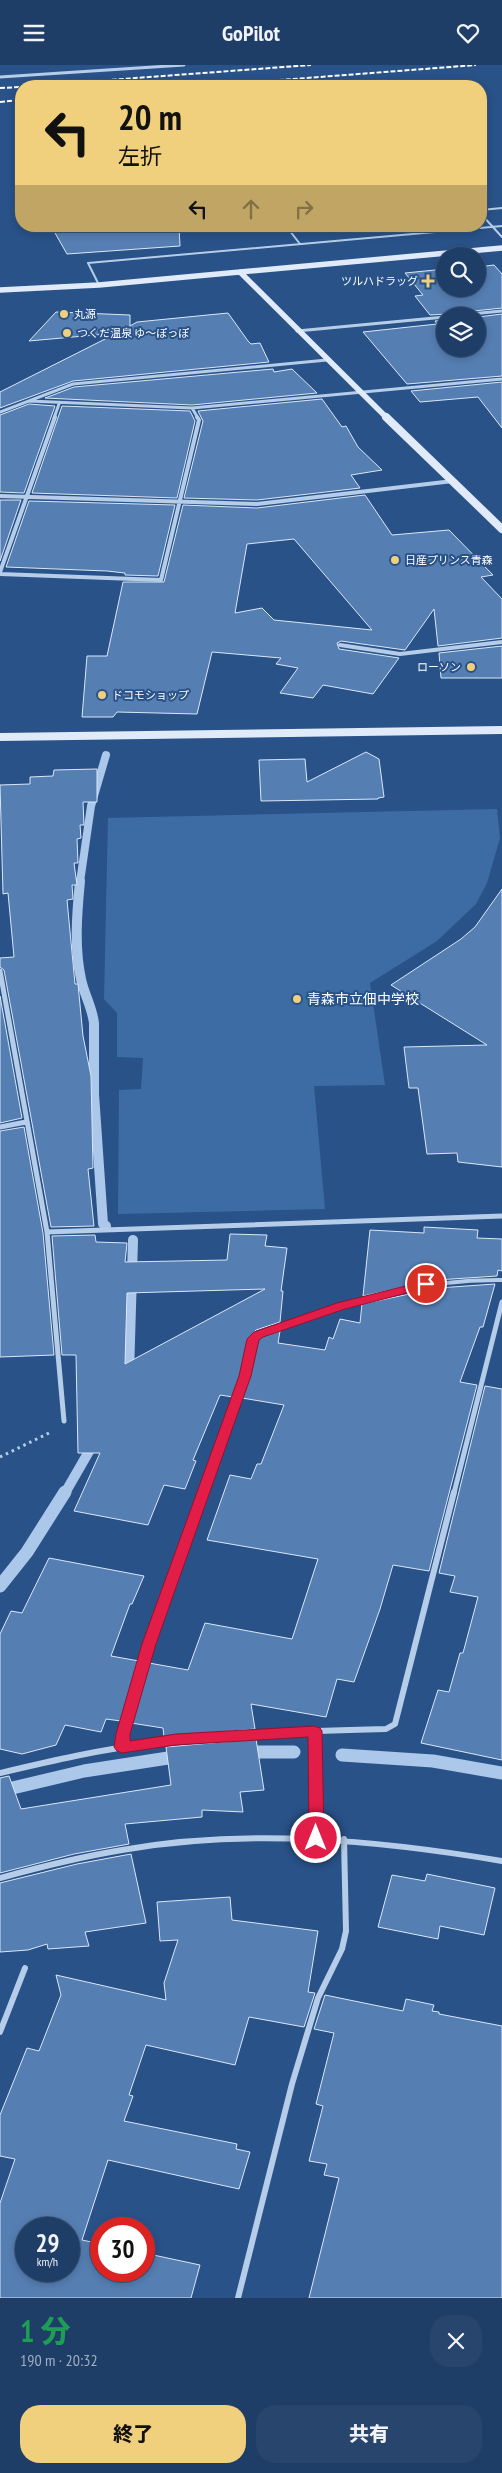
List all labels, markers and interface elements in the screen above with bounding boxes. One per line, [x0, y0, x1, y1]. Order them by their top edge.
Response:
icon: menu [20, 19, 48, 47]
text: GoPilot [222, 19, 280, 47]
icon: heart [454, 19, 482, 47]
text: 20 m [118, 94, 182, 140]
icon: left [35, 100, 100, 165]
text: 左折 [118, 142, 162, 170]
icon: left [184, 195, 212, 223]
icon: ahead [237, 195, 265, 223]
icon: right [290, 195, 318, 223]
map controls [436, 247, 486, 357]
button: search [436, 247, 486, 297]
place label: ツルハドラッグ [341, 274, 418, 288]
marker: ツルハドラッグ [422, 275, 434, 287]
place label: 丸源 [74, 307, 96, 321]
button: layers [436, 307, 486, 357]
marker: 丸源 [58, 308, 70, 320]
place label: つくだ温泉 ゆ～ぽっぽ [77, 326, 189, 340]
marker: つくだ温泉 ゆ～ぽっぽ [61, 327, 73, 339]
place label: 日産プリンス青森 [405, 553, 493, 567]
marker: 日産プリンス青森 [389, 554, 401, 566]
place label: ローソン [417, 660, 461, 674]
marker: ローソン [465, 661, 477, 673]
place label: ドコモショップ [112, 688, 189, 702]
marker: ドコモショップ [96, 689, 108, 701]
place label: 青森市立佃中学校 [307, 990, 419, 1008]
marker: 青森市立佃中学校 [291, 993, 303, 1005]
pin [405, 1263, 447, 1305]
icon: arrive [412, 1270, 440, 1298]
position arrow [289, 1811, 341, 1863]
speed limit sign: 30 [90, 2217, 155, 2282]
text: 29 [36, 2227, 59, 2259]
text: km/h [37, 2254, 58, 2269]
text: 1 分 [20, 2311, 71, 2350]
button: close [430, 2315, 482, 2367]
text: 190 m · 20:32 [20, 2350, 98, 2370]
button: 終了 [20, 2405, 246, 2463]
button: 共有 [256, 2405, 482, 2463]

